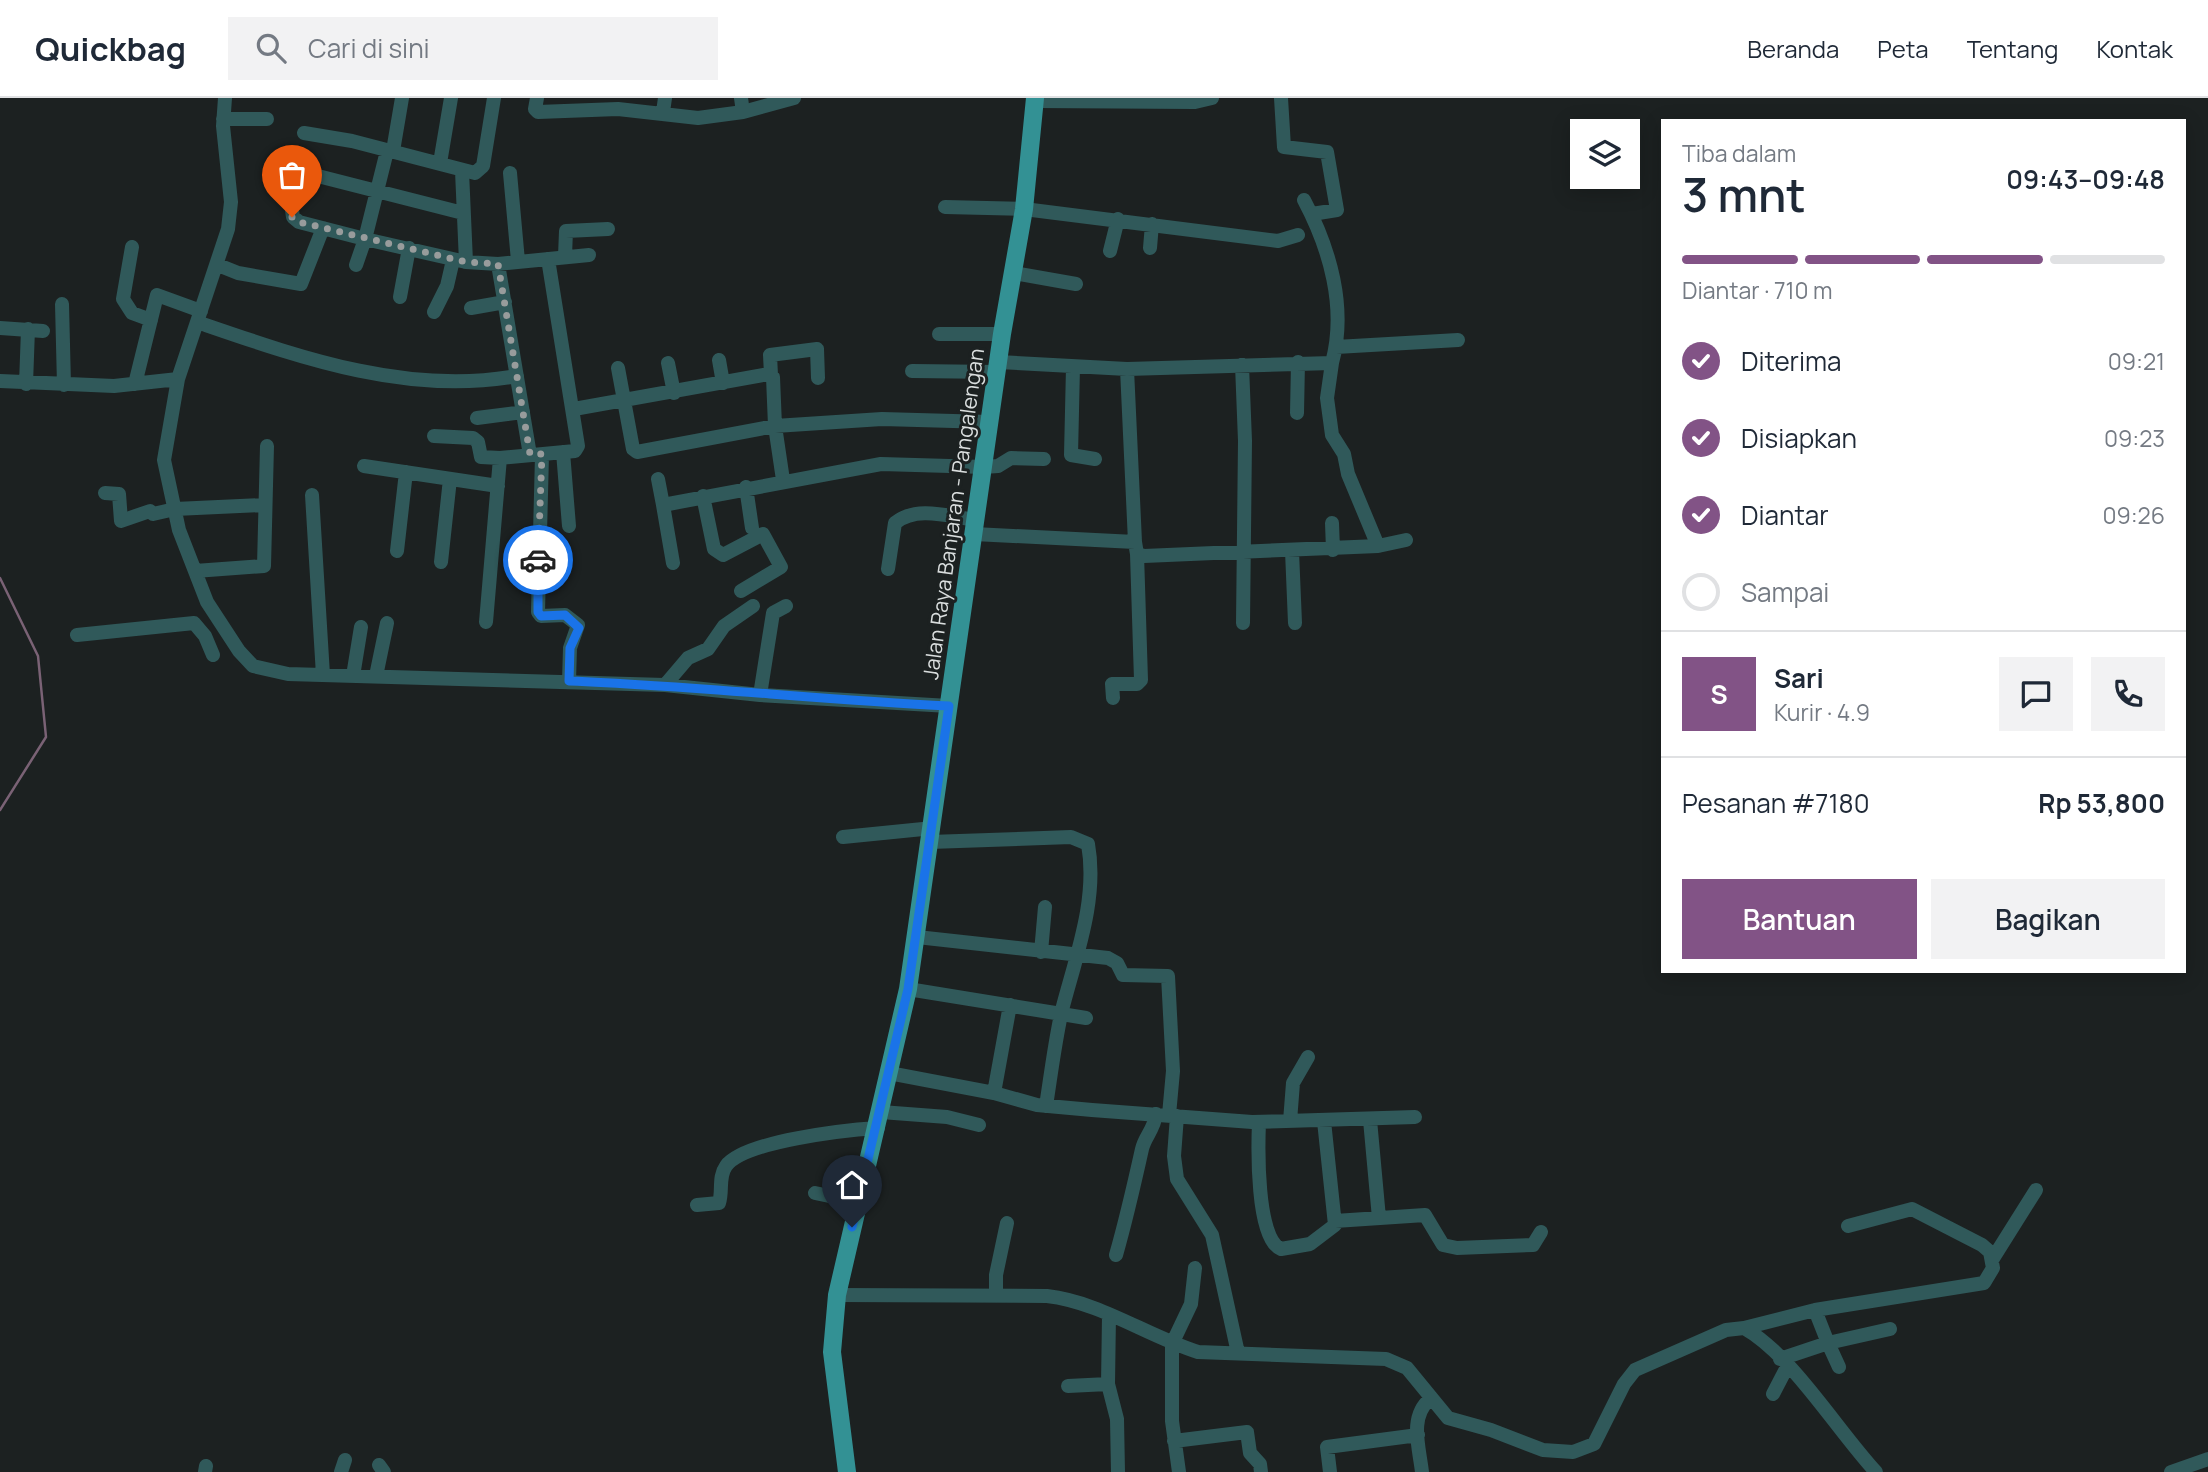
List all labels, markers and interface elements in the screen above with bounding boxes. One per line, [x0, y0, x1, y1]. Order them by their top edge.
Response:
search box [228, 17, 718, 80]
text: Quickbag [35, 26, 186, 71]
icon: search [252, 29, 290, 67]
text: Cari di sini [308, 30, 430, 66]
text: Beranda [1747, 32, 1839, 65]
text: Peta [1877, 32, 1929, 65]
text: Tentang [1967, 32, 2058, 65]
text: Kontak [2096, 32, 2173, 65]
map controls [1570, 119, 1640, 189]
button: layers [1570, 119, 1640, 189]
text: Tiba dalam [1682, 137, 1796, 169]
pin [262, 145, 322, 217]
icon: bag [273, 156, 311, 194]
text: 09:43–09:48 [2006, 161, 2165, 197]
text: 3 mnt [1682, 163, 1806, 226]
text: Diantar · 710 m [1682, 274, 1833, 306]
icon: check [1682, 342, 1720, 380]
text: Diterima [1741, 343, 1842, 379]
text: 09:21 [2108, 345, 2165, 377]
street label: Jalan Raya Banjaran - Pangalengan [916, 346, 990, 681]
icon: check [1682, 419, 1720, 457]
text: Disiapkan [1741, 420, 1857, 456]
text: 09:23 [2104, 422, 2165, 454]
icon: check [1682, 496, 1720, 534]
text: Diantar [1741, 497, 1829, 533]
text: 09:26 [2102, 499, 2165, 531]
courier [503, 525, 573, 595]
icon: car [519, 541, 557, 579]
text: Sampai [1741, 574, 1829, 610]
button: chat [1999, 657, 2073, 731]
button: phone [2091, 657, 2165, 731]
text: Sari [1774, 660, 1824, 696]
text: S [1710, 676, 1728, 712]
text: Kurir · 4.9 [1774, 696, 1870, 728]
text: Pesanan #7180 [1682, 785, 1870, 821]
text: Rp 53,800 [2038, 785, 2165, 821]
button: Bantuan [1682, 879, 1917, 959]
button: Bagikan [1931, 879, 2165, 959]
pin [822, 1155, 882, 1227]
icon: home [833, 1166, 871, 1204]

